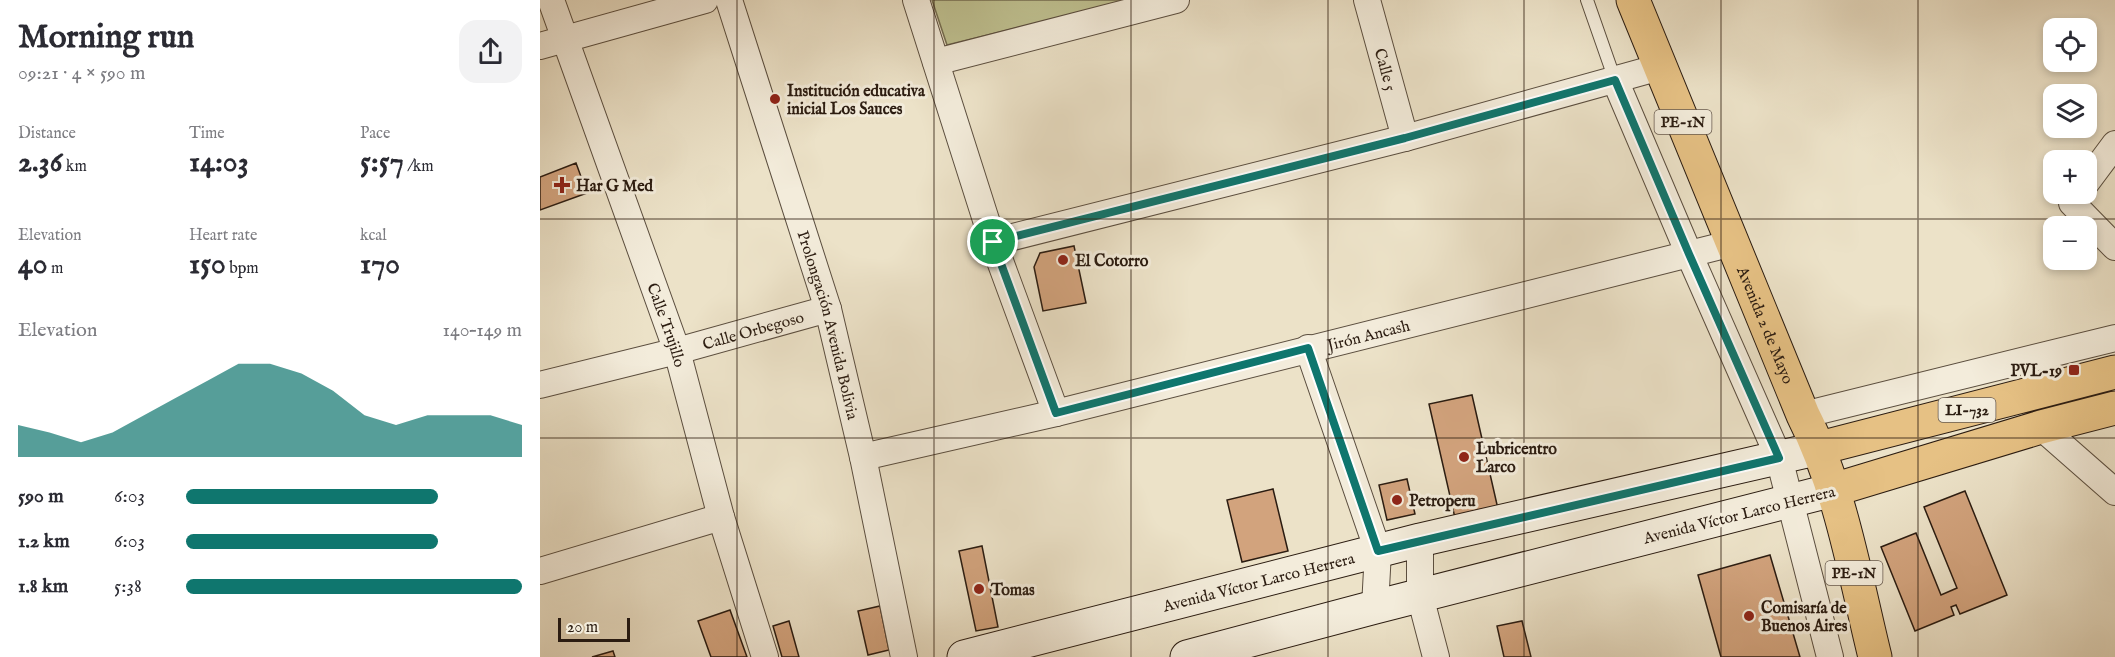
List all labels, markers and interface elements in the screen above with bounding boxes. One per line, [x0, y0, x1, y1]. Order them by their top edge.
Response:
text: Morning run [18, 17, 194, 59]
map controls [2043, 18, 2097, 270]
button: locate [2043, 18, 2097, 72]
button: share [459, 20, 522, 83]
street label: Calle 5 [1369, 46, 1400, 94]
text: 09:21 · 4 × 590 m [18, 61, 146, 86]
place label: Institución educativa inicial Los Sauces [787, 82, 926, 120]
button: layers [2043, 84, 2097, 138]
marker: Institución educativa inicial Los Sauces [768, 92, 782, 106]
road number: PE-1N [1654, 110, 1712, 134]
text: Distance [18, 124, 76, 144]
text: Time [189, 124, 225, 144]
text: Pace [360, 124, 390, 144]
text: 2.36 [18, 144, 62, 182]
text: 14:03 [189, 144, 249, 182]
text: 5:57 [360, 144, 404, 182]
button: + [2043, 150, 2097, 204]
text: km [62, 157, 87, 177]
text: /km [404, 157, 434, 177]
marker: Har G Med [553, 176, 571, 194]
place label: Har G Med [576, 177, 653, 197]
pin [967, 216, 1018, 267]
button: − [2043, 216, 2097, 270]
icon: arrive [976, 225, 1009, 258]
text: Elevation [18, 226, 81, 246]
text: Heart rate [189, 226, 257, 246]
text: kcal [360, 226, 387, 246]
street label: Prolongación Avenida Bolivia [792, 228, 862, 422]
text: 40 [18, 246, 47, 284]
text: 150 [189, 246, 226, 284]
text: 170 [360, 246, 400, 284]
place label: El Cotorro [1075, 252, 1149, 272]
marker: El Cotorro [1056, 253, 1070, 267]
text: m [47, 259, 63, 279]
text: bpm [226, 259, 259, 279]
street label: Avenida 2 de Mayo [1731, 263, 1797, 388]
street label: Calle Trujillo [641, 281, 689, 370]
street label: Calle Orbegoso [700, 308, 807, 355]
street label: Jirón Ancash [1324, 316, 1413, 357]
text: Elevation [18, 318, 97, 343]
text: 140–149 m [442, 318, 522, 343]
place label: PVL-19 [2011, 362, 2062, 382]
marker: PVL-19 [2067, 363, 2081, 377]
road number: LI-732 [1938, 398, 1996, 422]
place label: Lubricentro Larco [1476, 440, 1557, 478]
marker: Lubricentro Larco [1457, 450, 1471, 464]
street label: Avenida Víctor Larco Herrera [1641, 482, 1838, 550]
text: 590 m [18, 484, 64, 509]
text: 6:03 [114, 484, 145, 509]
place label: Petroperu [1409, 492, 1476, 512]
marker: Petroperu [1390, 493, 1404, 507]
text: 1.2 km [18, 529, 70, 554]
text: 6:03 [114, 529, 145, 554]
street label: Avenida Víctor Larco Herrera [1160, 549, 1357, 618]
road number: PE-1N [1826, 561, 1882, 585]
text: 1.8 km [18, 574, 68, 599]
text: 5:38 [114, 574, 142, 599]
place label: Tomas [990, 581, 1035, 601]
marker: Tomas [972, 582, 986, 596]
place label: Comisaría de Buenos Aires [1761, 599, 1848, 637]
marker: Comisaría de Buenos Aires [1742, 609, 1756, 623]
scale bar [558, 615, 630, 642]
text: 20 m [567, 618, 598, 638]

